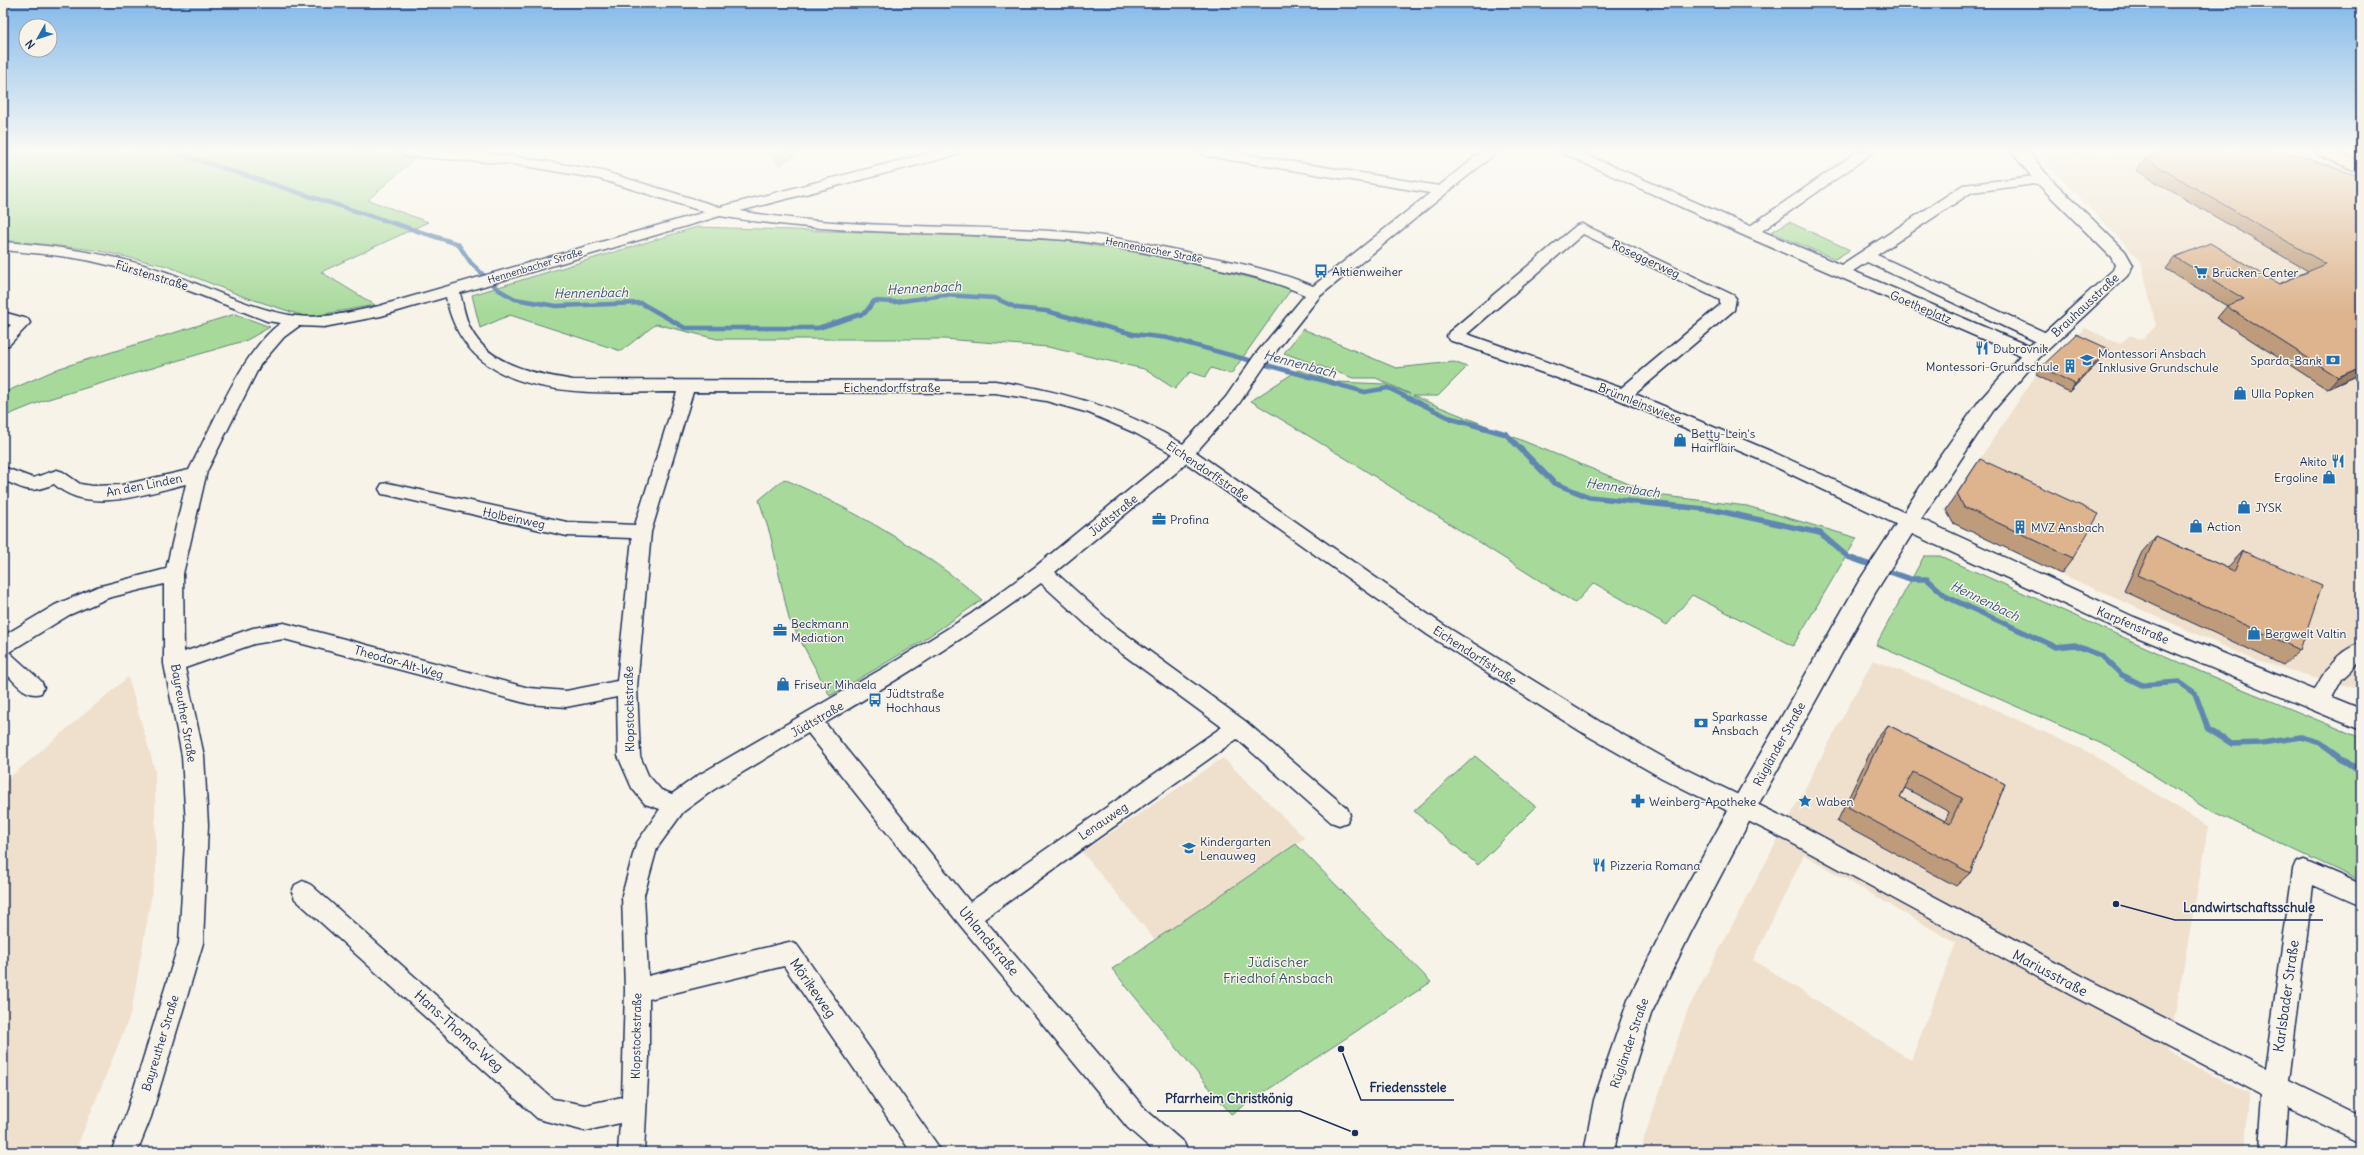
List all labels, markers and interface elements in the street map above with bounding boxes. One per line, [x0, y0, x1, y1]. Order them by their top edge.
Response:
north arrow [18, 18, 58, 58]
text: N [22, 37, 38, 52]
street label: Hennenbacher Straße [1104, 234, 1204, 266]
street label: Roseggerweg [1609, 237, 1683, 281]
street label: Hennenbacher Straße [486, 245, 584, 287]
street label: Fürstenstraße [114, 257, 190, 293]
bus stop icon: Aktienweiher [1313, 263, 1329, 279]
place label: Aktienweiher [1332, 264, 1403, 279]
supermarket icon: Brücken-Center [2193, 264, 2209, 280]
place label: Brücken-Center [2212, 265, 2299, 280]
street label: Brauhausstraße [2048, 270, 2122, 340]
water label: Hennenbach [886, 278, 962, 298]
water label: Hennenbach [554, 284, 629, 302]
street label: Goetheplatz [1888, 287, 1954, 327]
restaurant icon: Dubrovnik [1974, 340, 1990, 356]
place label: Dubrovnik [1993, 341, 2048, 356]
water label: Hennenbach [1262, 346, 1339, 382]
place label: Montessori Ansbach Inklusive Grundschule [2098, 346, 2218, 375]
school or university icon: Montessori Ansbach Inklusive Grundschule [2079, 352, 2095, 368]
bank icon: Sparda-Bank [2325, 352, 2341, 368]
place label: Sparda-Bank [2250, 353, 2322, 368]
building icon: Montessori-Grundschule [2062, 358, 2078, 374]
place label: Montessori-Grundschule [1926, 359, 2059, 374]
street label: Brünnleinswiese [1596, 379, 1684, 427]
street label: Eichendorffstraße [844, 380, 940, 395]
shop icon: Ulla Popken [2232, 385, 2248, 401]
place label: Ulla Popken [2251, 386, 2314, 401]
place label: Betty-Lein's Hairflair [1691, 426, 1755, 455]
shop icon: Betty-Lein's Hairflair [1672, 432, 1688, 448]
street label: Eichendorffstraße [1164, 438, 1252, 504]
restaurant icon: Akito [2330, 453, 2346, 469]
place label: Akito [2300, 454, 2327, 469]
shop icon: Ergoline [2321, 469, 2337, 485]
street label: An den Linden [105, 470, 183, 500]
place label: Ergoline [2274, 470, 2318, 485]
water label: Hennenbach [1585, 474, 1662, 502]
street label: Jüdtstraße [1086, 491, 1140, 539]
shop icon: JYSK [2236, 499, 2252, 515]
place label: JYSK [2255, 500, 2283, 515]
street label: Holbeinweg [481, 504, 547, 532]
office icon: Profina [1151, 511, 1167, 527]
place label: Profina [1170, 512, 1209, 527]
shop icon: Action [2188, 518, 2204, 534]
building icon: MVZ Ansbach [2012, 519, 2028, 535]
place label: Action [2207, 519, 2241, 534]
place label: MVZ Ansbach [2031, 520, 2105, 535]
water label: Hennenbach [1948, 577, 2023, 625]
street label: Karpfenstraße [2095, 603, 2171, 647]
place label: Beckmann Mediation [791, 616, 849, 645]
office icon: Beckmann Mediation [772, 622, 788, 638]
street label: Eichendorffstraße [1430, 622, 1520, 688]
shop icon: Bergwelt Valtin [2246, 625, 2262, 641]
place label: Bergwelt Valtin [2265, 626, 2347, 641]
street label: Theodor-Alt-Weg [353, 642, 445, 682]
street label: Bayreuther Straße [168, 663, 200, 763]
street label: Klopstockstraße [621, 666, 637, 752]
shop icon: Friseur Mihaela [775, 676, 791, 692]
place label: Friseur Mihaela [794, 677, 877, 692]
place label: Jüdtstraße Hochhaus [886, 686, 944, 715]
bus stop icon: Jüdtstraße Hochhaus [867, 692, 883, 708]
street label: Jüdtstraße [788, 698, 846, 740]
street label: Rügländer Straße [1750, 699, 1808, 789]
place label: Sparkasse Ansbach [1712, 709, 1768, 738]
bank icon: Sparkasse Ansbach [1693, 715, 1709, 731]
pharmacy icon: Weinberg-Apotheke [1630, 793, 1646, 809]
place icon: Waben [1797, 793, 1813, 809]
place label: Weinberg-Apotheke [1649, 794, 1756, 809]
place label: Waben [1816, 794, 1853, 809]
street label: Lenauweg [1076, 799, 1130, 843]
place label: Kindergarten Lenauweg [1200, 834, 1271, 863]
school or university icon: Kindergarten Lenauweg [1181, 840, 1197, 856]
restaurant icon: Pizzeria Romana [1591, 857, 1607, 873]
place label: Pizzeria Romana [1610, 858, 1701, 873]
callout: Landwirtschaftsschule [2175, 895, 2323, 920]
text: Landwirtschaftsschule [2183, 899, 2315, 916]
street label: Uhlandstraße [955, 903, 1023, 979]
street label: Karlsbader Straße [2269, 939, 2303, 1053]
street label: Mariusstraße [2009, 946, 2091, 1000]
park label: Jüdischer Friedhof Ansbach [1223, 953, 1333, 987]
street label: Mörikeweg [786, 955, 840, 1021]
street label: Hans-Thoma-Weg [411, 986, 507, 1076]
street label: Bayreuther Straße [138, 993, 182, 1093]
street label: Klopstockstraße [628, 993, 644, 1079]
street label: Rügländer Straße [1607, 996, 1651, 1090]
callout: Friedensstele [1361, 1075, 1454, 1100]
text: Friedensstele [1369, 1079, 1447, 1096]
callout: Pfarrheim Christkönig [1157, 1086, 1300, 1111]
text: Pfarrheim Christkönig [1165, 1090, 1293, 1107]

